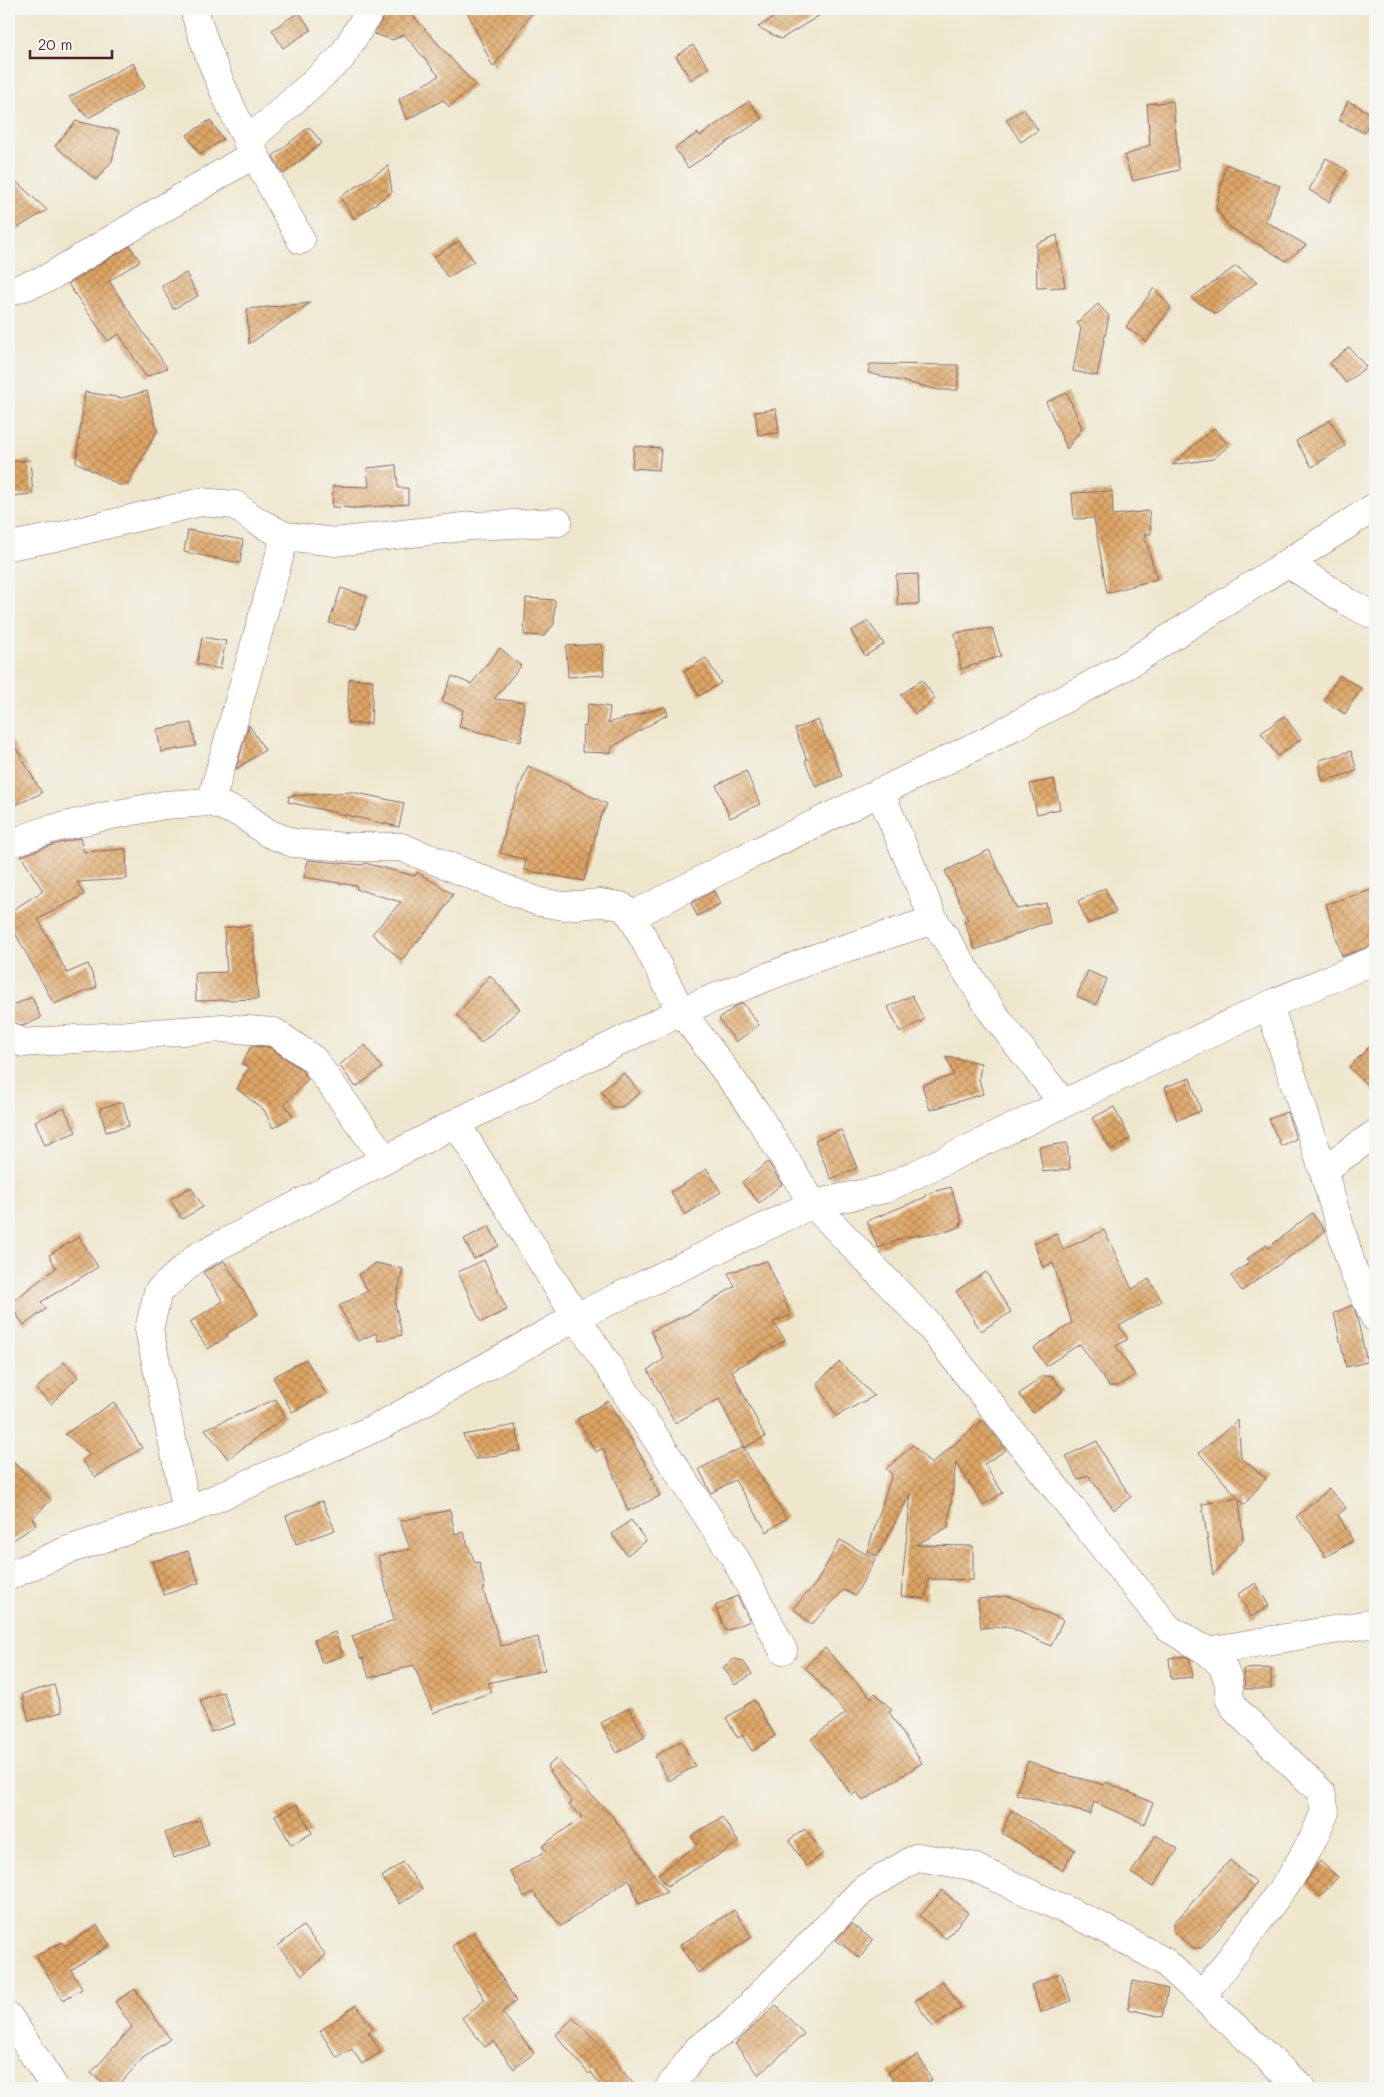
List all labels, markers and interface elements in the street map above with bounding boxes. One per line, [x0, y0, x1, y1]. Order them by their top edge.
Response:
scale bar [30, 28, 112, 60]
text: 20 m [38, 34, 72, 54]

